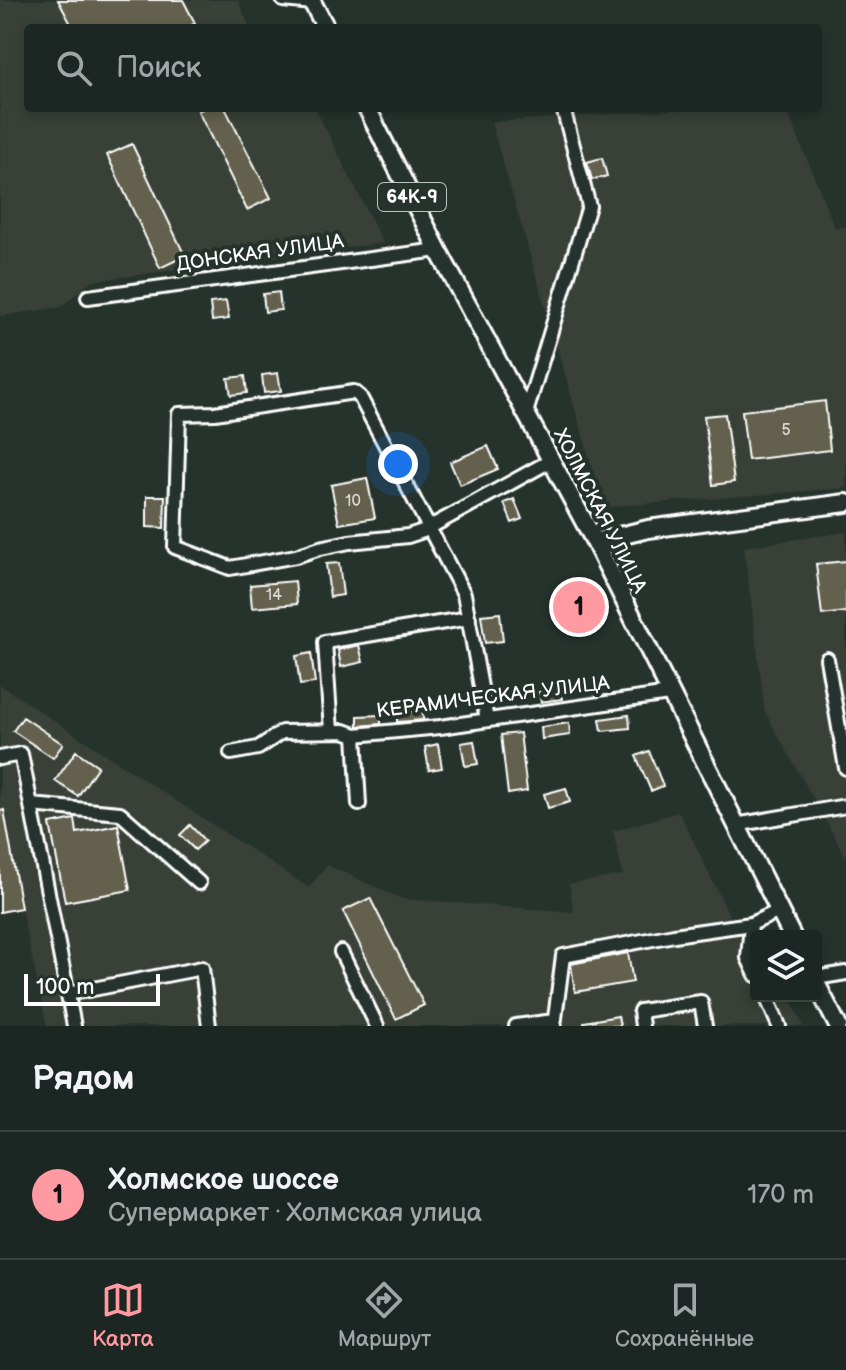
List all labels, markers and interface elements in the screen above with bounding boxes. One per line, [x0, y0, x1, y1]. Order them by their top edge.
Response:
search box [24, 24, 822, 112]
icon: search [52, 46, 96, 90]
text: Поиск [116, 50, 202, 86]
road number: 64К-9 [378, 183, 446, 211]
street label: ДОНСКАЯ УЛИЦА [175, 229, 346, 277]
house number: 5 [781, 421, 791, 440]
street label: ХОЛМСКАЯ УЛИЦА [548, 425, 652, 598]
your location [378, 444, 418, 484]
house number: 10 [345, 492, 361, 511]
pin: 1 [553, 577, 605, 637]
house number: 14 [266, 586, 282, 605]
street label: КЕРАМИЧЕСКАЯ УЛИЦА [375, 671, 612, 723]
map controls [750, 930, 822, 1002]
button: layers [750, 930, 822, 1002]
scale bar [24, 970, 160, 1006]
text: 100 m [36, 974, 95, 1001]
text: Рядом [32, 1058, 134, 1099]
text: Холмское шоссе [108, 1162, 339, 1198]
text: 1 [53, 1180, 63, 1211]
text: 170 m [747, 1180, 814, 1211]
text: Супермаркет · Холмская улица [108, 1198, 482, 1229]
tab: Карта [92, 1278, 154, 1353]
tab: Маршрут [338, 1278, 431, 1353]
tab: Сохранённые [615, 1278, 754, 1353]

